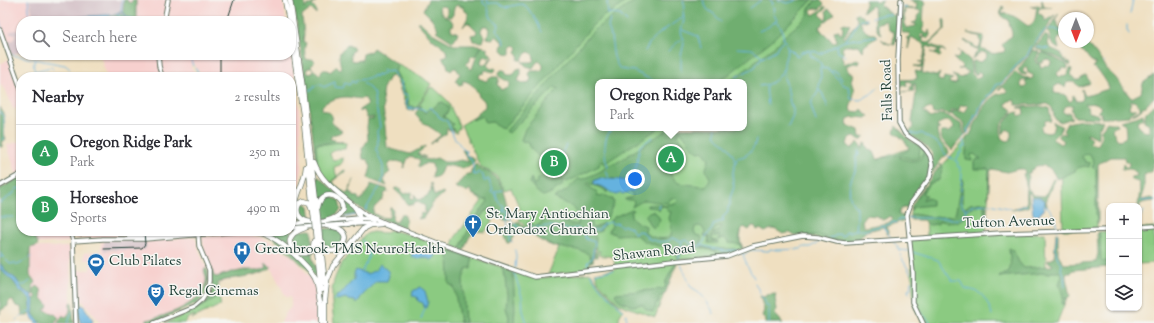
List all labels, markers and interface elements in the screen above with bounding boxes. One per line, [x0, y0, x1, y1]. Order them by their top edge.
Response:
north arrow [1058, 12, 1094, 48]
search box [16, 16, 296, 60]
icon: search [30, 27, 52, 49]
text: Search here [62, 28, 137, 49]
street label: Falls Road [877, 59, 899, 121]
popup [595, 79, 747, 131]
text: Nearby [32, 86, 84, 110]
text: Oregon Ridge Park [610, 86, 732, 107]
text: 2 results [235, 89, 280, 107]
text: Park [610, 107, 635, 125]
text: Oregon Ridge Park [70, 133, 192, 154]
text: A [40, 144, 50, 162]
text: 250 m [249, 144, 280, 162]
pin: A [658, 144, 684, 174]
pin: B [541, 148, 567, 178]
text: Park [70, 154, 95, 172]
your location [625, 169, 645, 189]
text: Horseshoe [70, 189, 138, 210]
text: B [41, 200, 49, 218]
text: 490 m [247, 200, 280, 218]
map controls [1106, 203, 1142, 311]
button: + [1106, 203, 1142, 239]
place label: St. Mary Antiochian Orthodox Church [486, 205, 609, 241]
text: Sports [70, 210, 107, 228]
street label: Tufton Avenue [963, 211, 1055, 235]
church icon: St. Mary Antiochian Orthodox Church [463, 213, 483, 238]
street label: Shawan Road [612, 239, 696, 267]
button: − [1106, 239, 1142, 275]
hospital icon: Greenbrook TMS NeuroHealth [232, 240, 252, 265]
place label: Greenbrook TMS NeuroHealth [255, 240, 445, 260]
sports icon: Club Pilates [86, 252, 106, 277]
place label: Club Pilates [109, 252, 181, 272]
button: layers [1106, 275, 1142, 311]
theatre icon: Regal Cinemas [146, 282, 166, 307]
place label: Regal Cinemas [169, 282, 259, 302]

